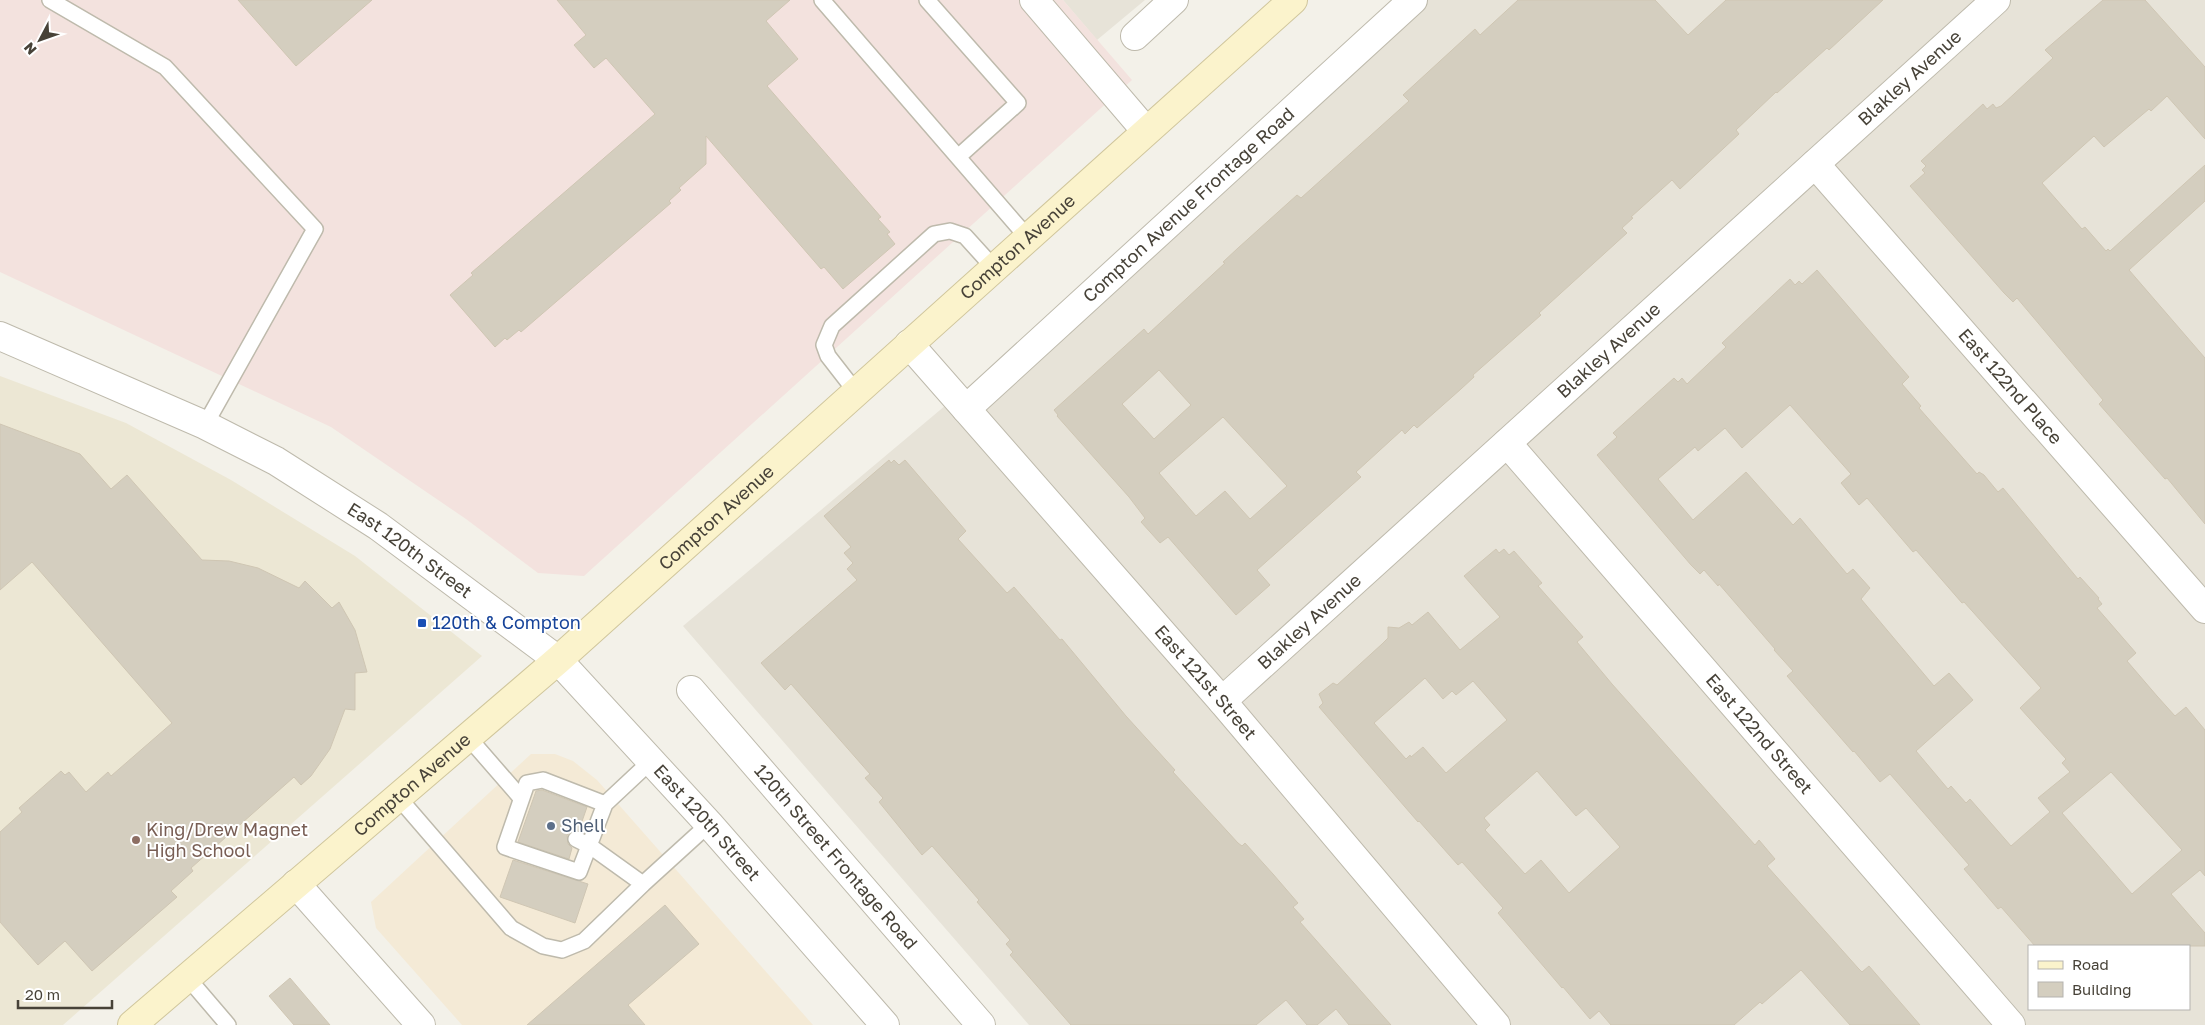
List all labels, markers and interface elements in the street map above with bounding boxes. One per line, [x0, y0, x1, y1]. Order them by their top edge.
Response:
north arrow [15, 15, 65, 65]
street label: Blakley Avenue [1853, 25, 1965, 130]
text: N [20, 39, 40, 58]
street label: Compton Avenue Frontage Road [1078, 102, 1298, 307]
street label: Compton Avenue [955, 189, 1079, 304]
street label: Blakley Avenue [1552, 297, 1665, 402]
street label: East 122nd Place [1954, 324, 2067, 448]
street label: Compton Avenue [654, 460, 778, 574]
street label: East 120th Street [344, 497, 477, 602]
street label: Blakley Avenue [1252, 569, 1365, 674]
place label: 120th & Compton [432, 611, 581, 633]
marker: 120th & Compton [416, 617, 428, 629]
street label: East 121st Street [1150, 620, 1262, 744]
street label: East 122nd Street [1702, 669, 1818, 798]
street label: Compton Avenue [348, 728, 475, 840]
street label: East 120th Street [650, 759, 765, 885]
street label: 120th Street Frontage Road [750, 759, 923, 954]
place label: Shell [561, 814, 606, 836]
place label: King/Drew Magnet High School [146, 818, 308, 861]
marker: Shell [545, 820, 557, 832]
marker: King/Drew Magnet High School [130, 834, 142, 846]
legend [2028, 945, 2190, 1010]
text: Road [2072, 955, 2109, 973]
scale bar [18, 978, 111, 1010]
text: Building [2072, 980, 2132, 998]
text: 20 m [25, 985, 60, 1003]

